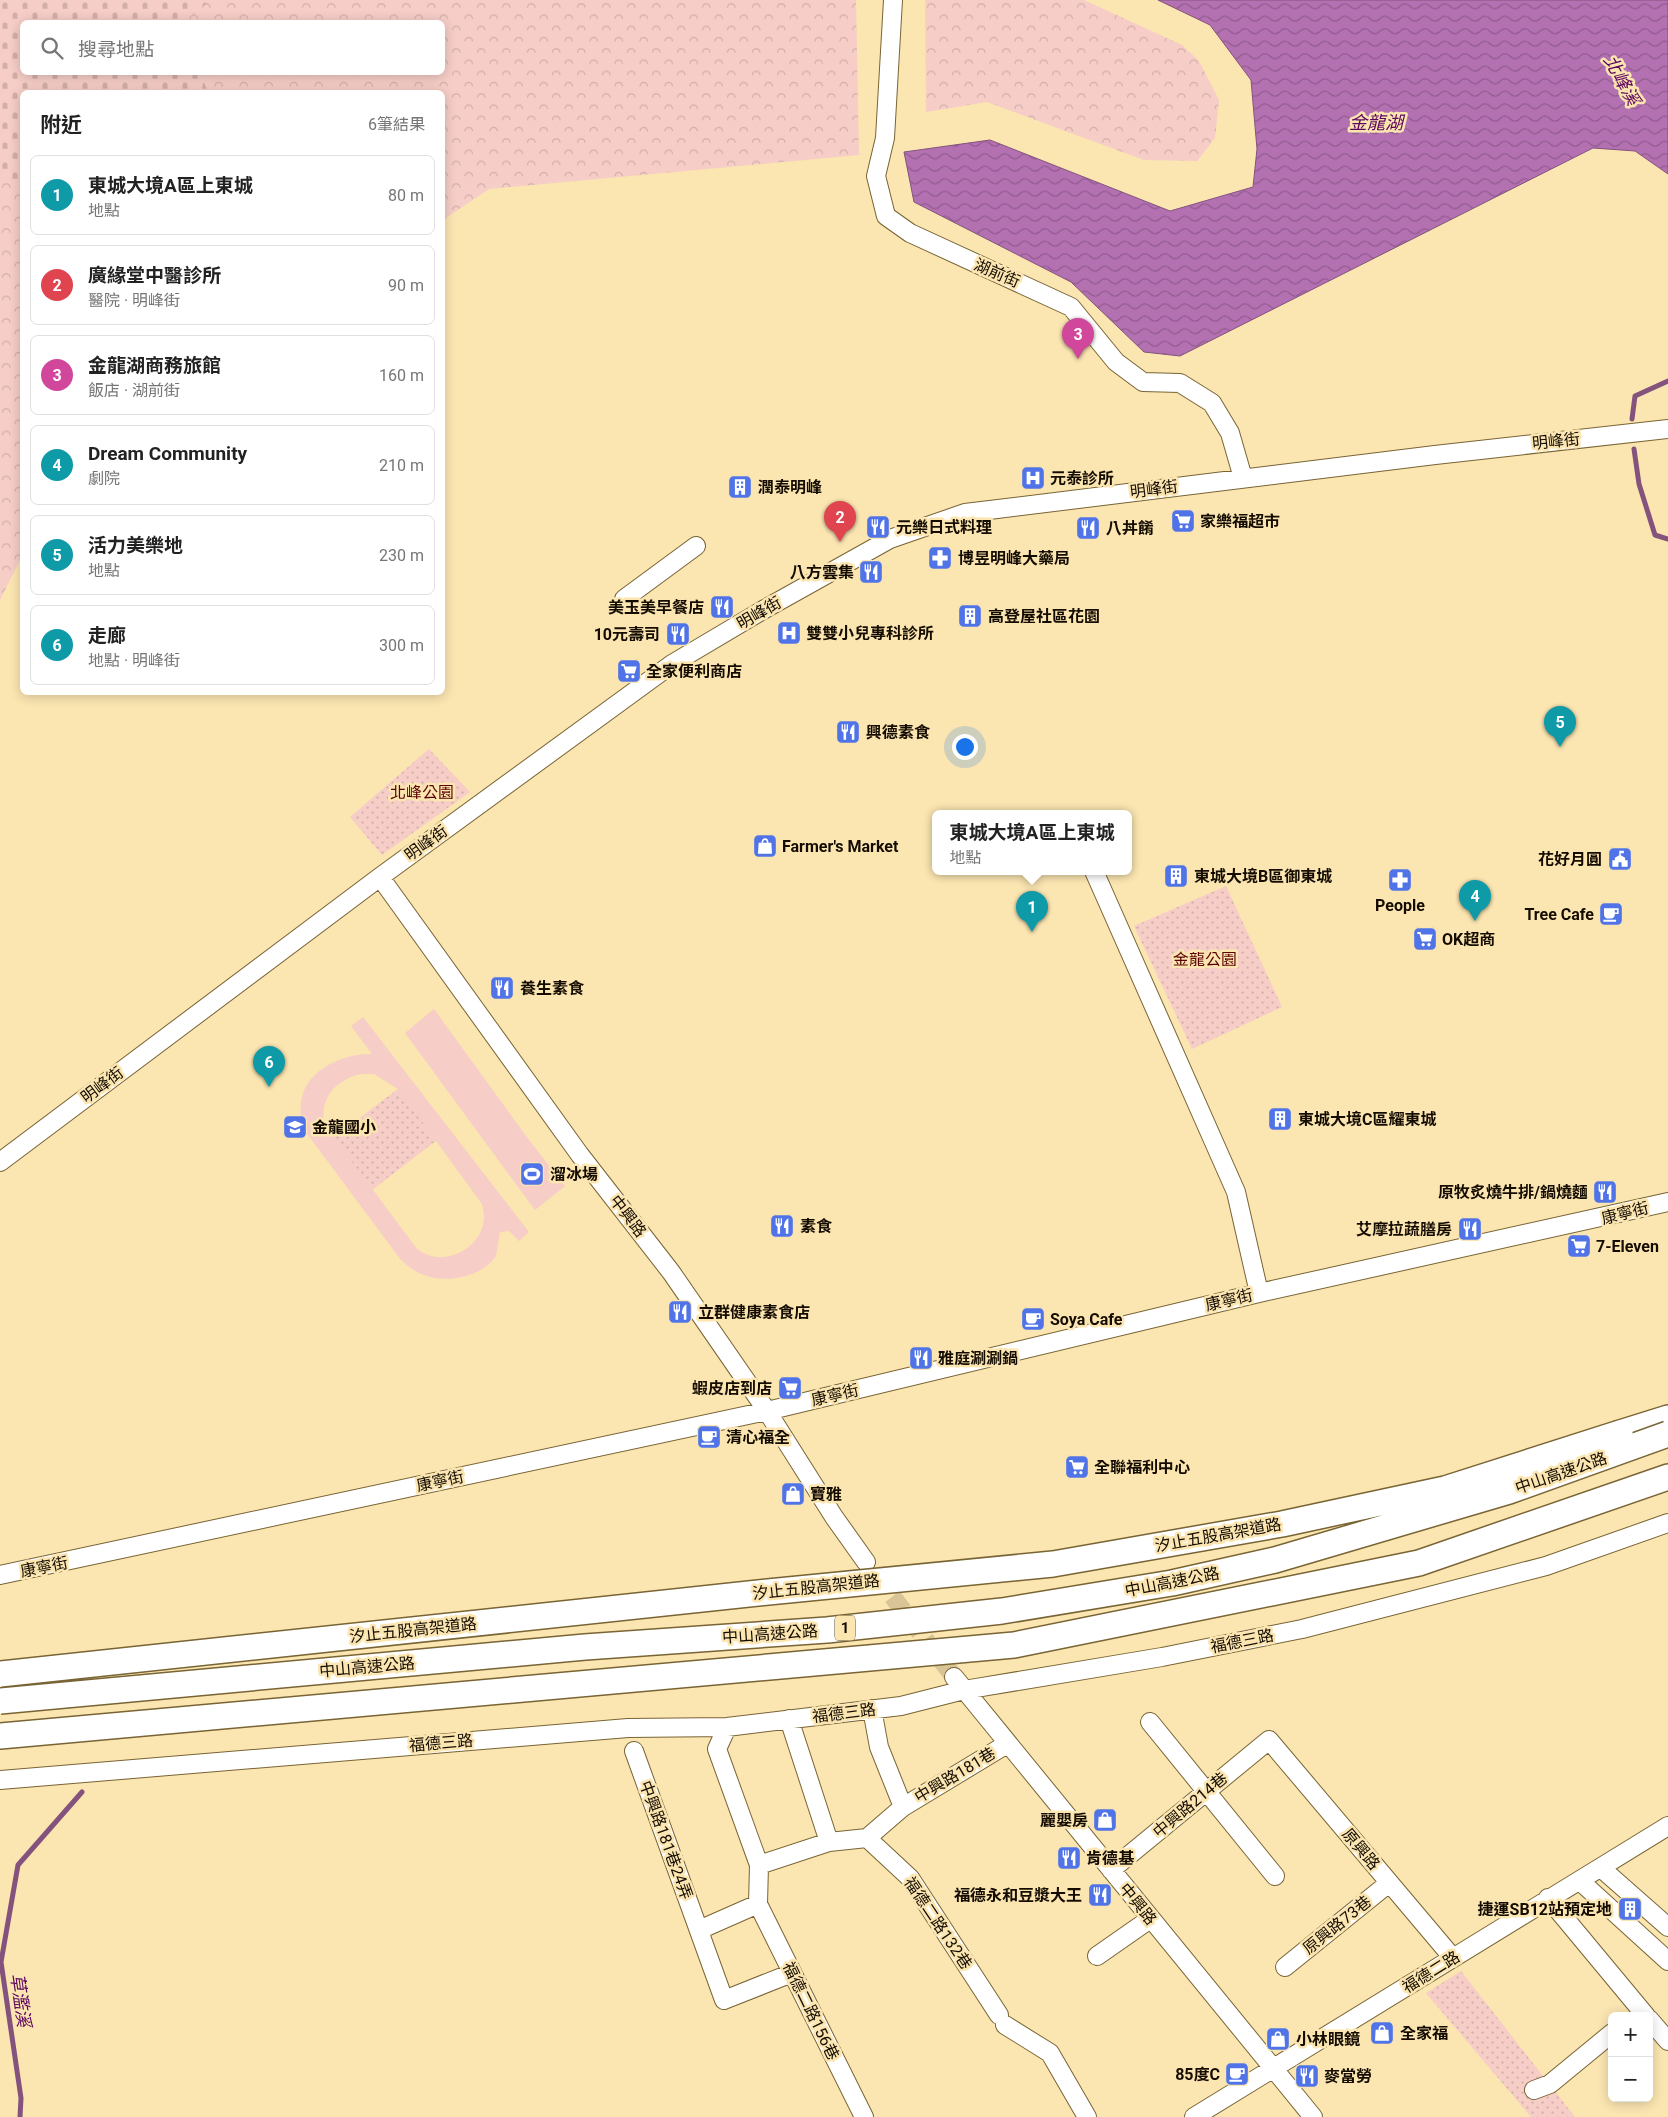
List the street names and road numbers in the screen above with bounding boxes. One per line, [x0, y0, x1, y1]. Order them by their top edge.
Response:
street label: 湖前街 [971, 255, 1023, 291]
street label: 明峰街 [1531, 429, 1581, 453]
street label: 明峰街 [1129, 477, 1179, 501]
street label: 明峰街 [733, 593, 785, 633]
street label: 明峰街 [401, 821, 451, 865]
street label: 明峰街 [77, 1063, 127, 1107]
street label: 中興路 [606, 1191, 650, 1241]
street label: 康寧街 [1599, 1198, 1651, 1228]
street label: 康寧街 [1203, 1285, 1255, 1315]
street label: 康寧街 [809, 1380, 861, 1410]
street label: 中山高速公路 [1513, 1448, 1609, 1498]
street label: 康寧街 [415, 1467, 465, 1495]
street label: 汐止五股高架道路 [1153, 1515, 1283, 1555]
street label: 康寧街 [19, 1553, 69, 1581]
street label: 中山高速公路 [1123, 1564, 1221, 1600]
street label: 汐止五股高架道路 [751, 1571, 881, 1603]
street label: 汐止五股高架道路 [348, 1614, 478, 1646]
road number: 1 [835, 1616, 855, 1640]
street label: 中山高速公路 [721, 1621, 819, 1647]
street label: 福德三路 [1209, 1626, 1275, 1656]
street label: 中山高速公路 [318, 1653, 416, 1681]
street label: 福德三路 [811, 1700, 877, 1726]
street label: 福德三路 [408, 1731, 474, 1755]
street label: 中興路181巷 [911, 1743, 999, 1807]
street label: 中興路214巷 [1149, 1768, 1231, 1842]
street label: 中興路181巷24弄 [636, 1778, 696, 1902]
street label: 原興路 [1338, 1825, 1384, 1873]
street label: 福德二路132巷 [900, 1873, 976, 1973]
street label: 中興路 [1116, 1879, 1160, 1929]
street label: 原興路73巷 [1299, 1892, 1375, 1958]
street label: 福德二路 [1399, 1947, 1463, 1997]
street label: 福德二路156巷 [779, 1959, 843, 2063]

